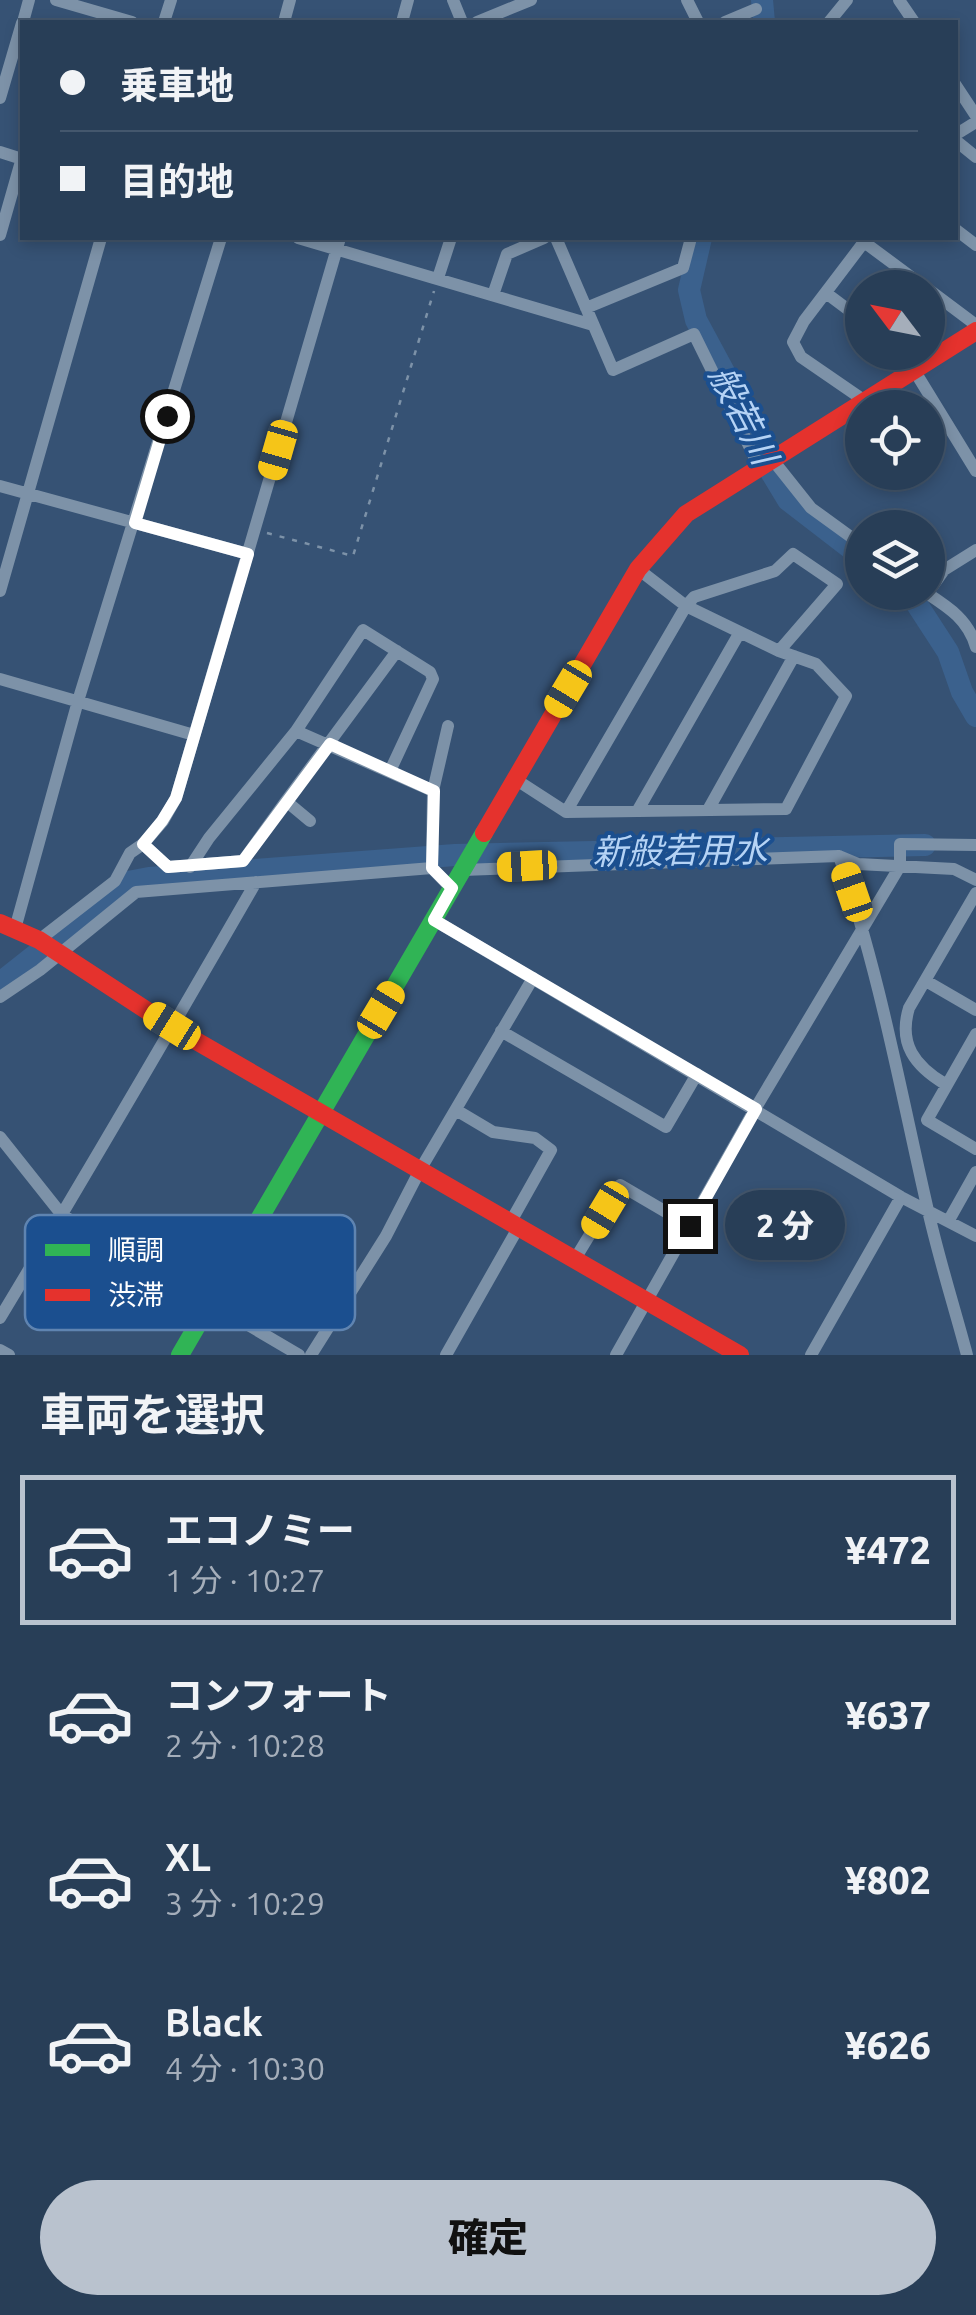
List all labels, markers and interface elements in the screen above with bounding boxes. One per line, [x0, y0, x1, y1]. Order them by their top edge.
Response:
text: 乗車地 [120, 64, 234, 106]
text: 目的地 [120, 160, 234, 202]
north arrow [845, 270, 945, 370]
map controls [845, 270, 945, 610]
water label: 般若川 [702, 359, 787, 474]
button: locate [845, 390, 945, 490]
route start [145, 394, 190, 439]
car [255, 417, 301, 483]
button: layers [845, 510, 945, 610]
car [540, 656, 596, 722]
water label: 新般若用水 [592, 828, 772, 872]
car [496, 849, 558, 883]
car [828, 859, 876, 925]
car [353, 977, 409, 1043]
car [139, 997, 205, 1055]
car [577, 1177, 633, 1243]
callout: 2 分 [725, 1191, 845, 1261]
route end [668, 1204, 713, 1249]
text: 2 分 [756, 1207, 814, 1243]
legend [25, 1215, 355, 1330]
text: 順調 [108, 1234, 164, 1265]
text: 渋滞 [108, 1279, 164, 1310]
text: 車両を選択 [40, 1389, 265, 1440]
icon: car [45, 1505, 135, 1595]
text: エコノミー [165, 1509, 355, 1551]
text: ¥472 [845, 1529, 931, 1571]
text: 1 分 · 10:27 [165, 1562, 325, 1598]
icon: car [45, 1670, 135, 1760]
text: コンフォート [165, 1674, 392, 1716]
text: ¥637 [845, 1694, 931, 1736]
text: 2 分 · 10:28 [165, 1727, 325, 1763]
icon: car [45, 1835, 135, 1925]
text: XL [165, 1836, 211, 1878]
text: ¥802 [845, 1859, 931, 1901]
text: 3 分 · 10:29 [165, 1885, 325, 1921]
icon: car [45, 2000, 135, 2090]
text: Black [165, 2001, 263, 2043]
text: ¥626 [845, 2024, 931, 2066]
text: 4 分 · 10:30 [165, 2050, 325, 2086]
button: 確定 [40, 2180, 936, 2295]

